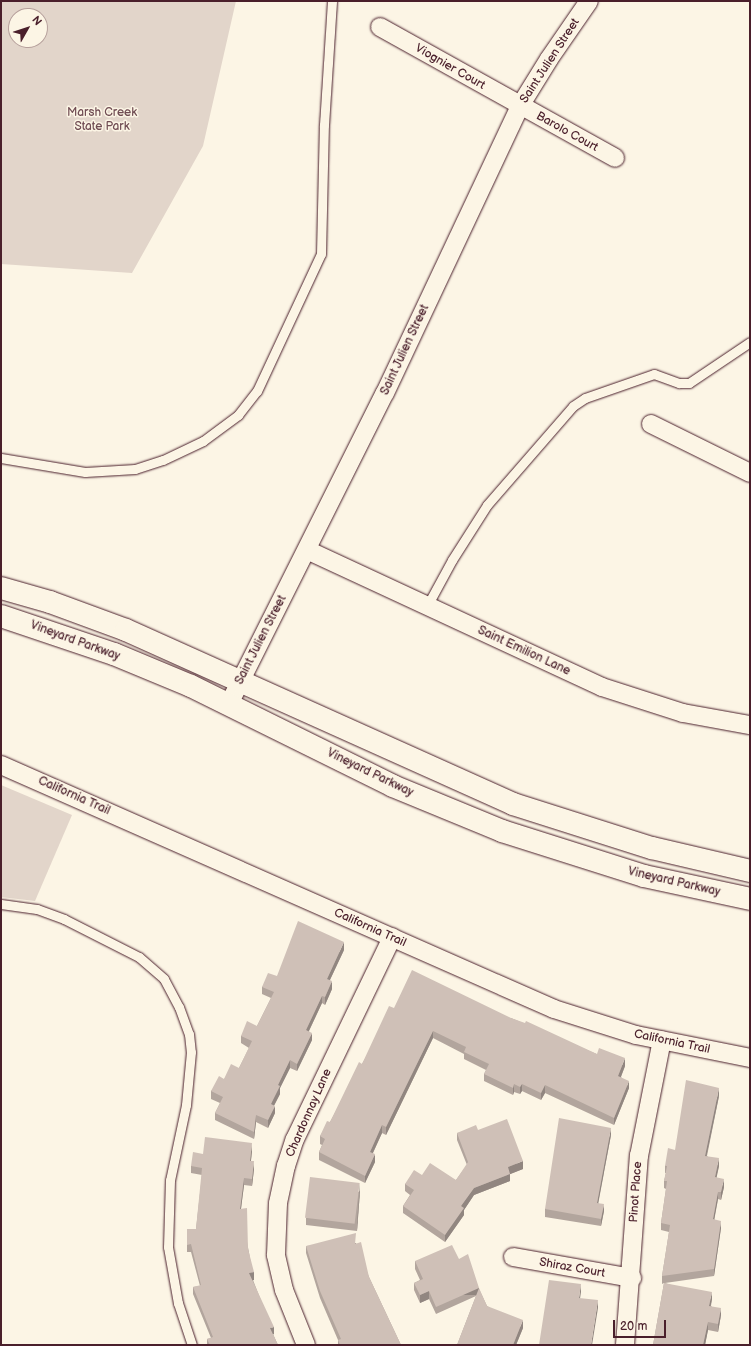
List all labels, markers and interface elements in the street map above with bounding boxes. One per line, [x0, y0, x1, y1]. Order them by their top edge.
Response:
north arrow [8, 8, 48, 48]
text: N [29, 13, 45, 28]
street label: Saint Julien Street [517, 16, 583, 106]
street label: Viognier Court [413, 41, 487, 93]
park label: Marsh Creek State Park [67, 106, 137, 134]
street label: Barolo Court [533, 109, 601, 155]
street label: Saint Julien Street [378, 302, 432, 398]
street label: Saint Julien Street [232, 593, 290, 687]
street label: Vineyard Parkway [28, 618, 122, 664]
street label: Saint Emilion Lane [475, 623, 573, 679]
street label: Vineyard Parkway [324, 746, 416, 800]
street label: California Trail [36, 774, 112, 818]
street label: Vineyard Parkway [626, 864, 722, 900]
street label: California Trail [332, 906, 408, 950]
street label: California Trail [632, 1027, 712, 1057]
street label: Chardonnay Lane [283, 1066, 335, 1160]
street label: Pinot Place [627, 1161, 645, 1223]
street label: Shiraz Court [538, 1255, 606, 1281]
scale bar [615, 1312, 668, 1338]
text: 20 m [620, 1319, 647, 1334]

